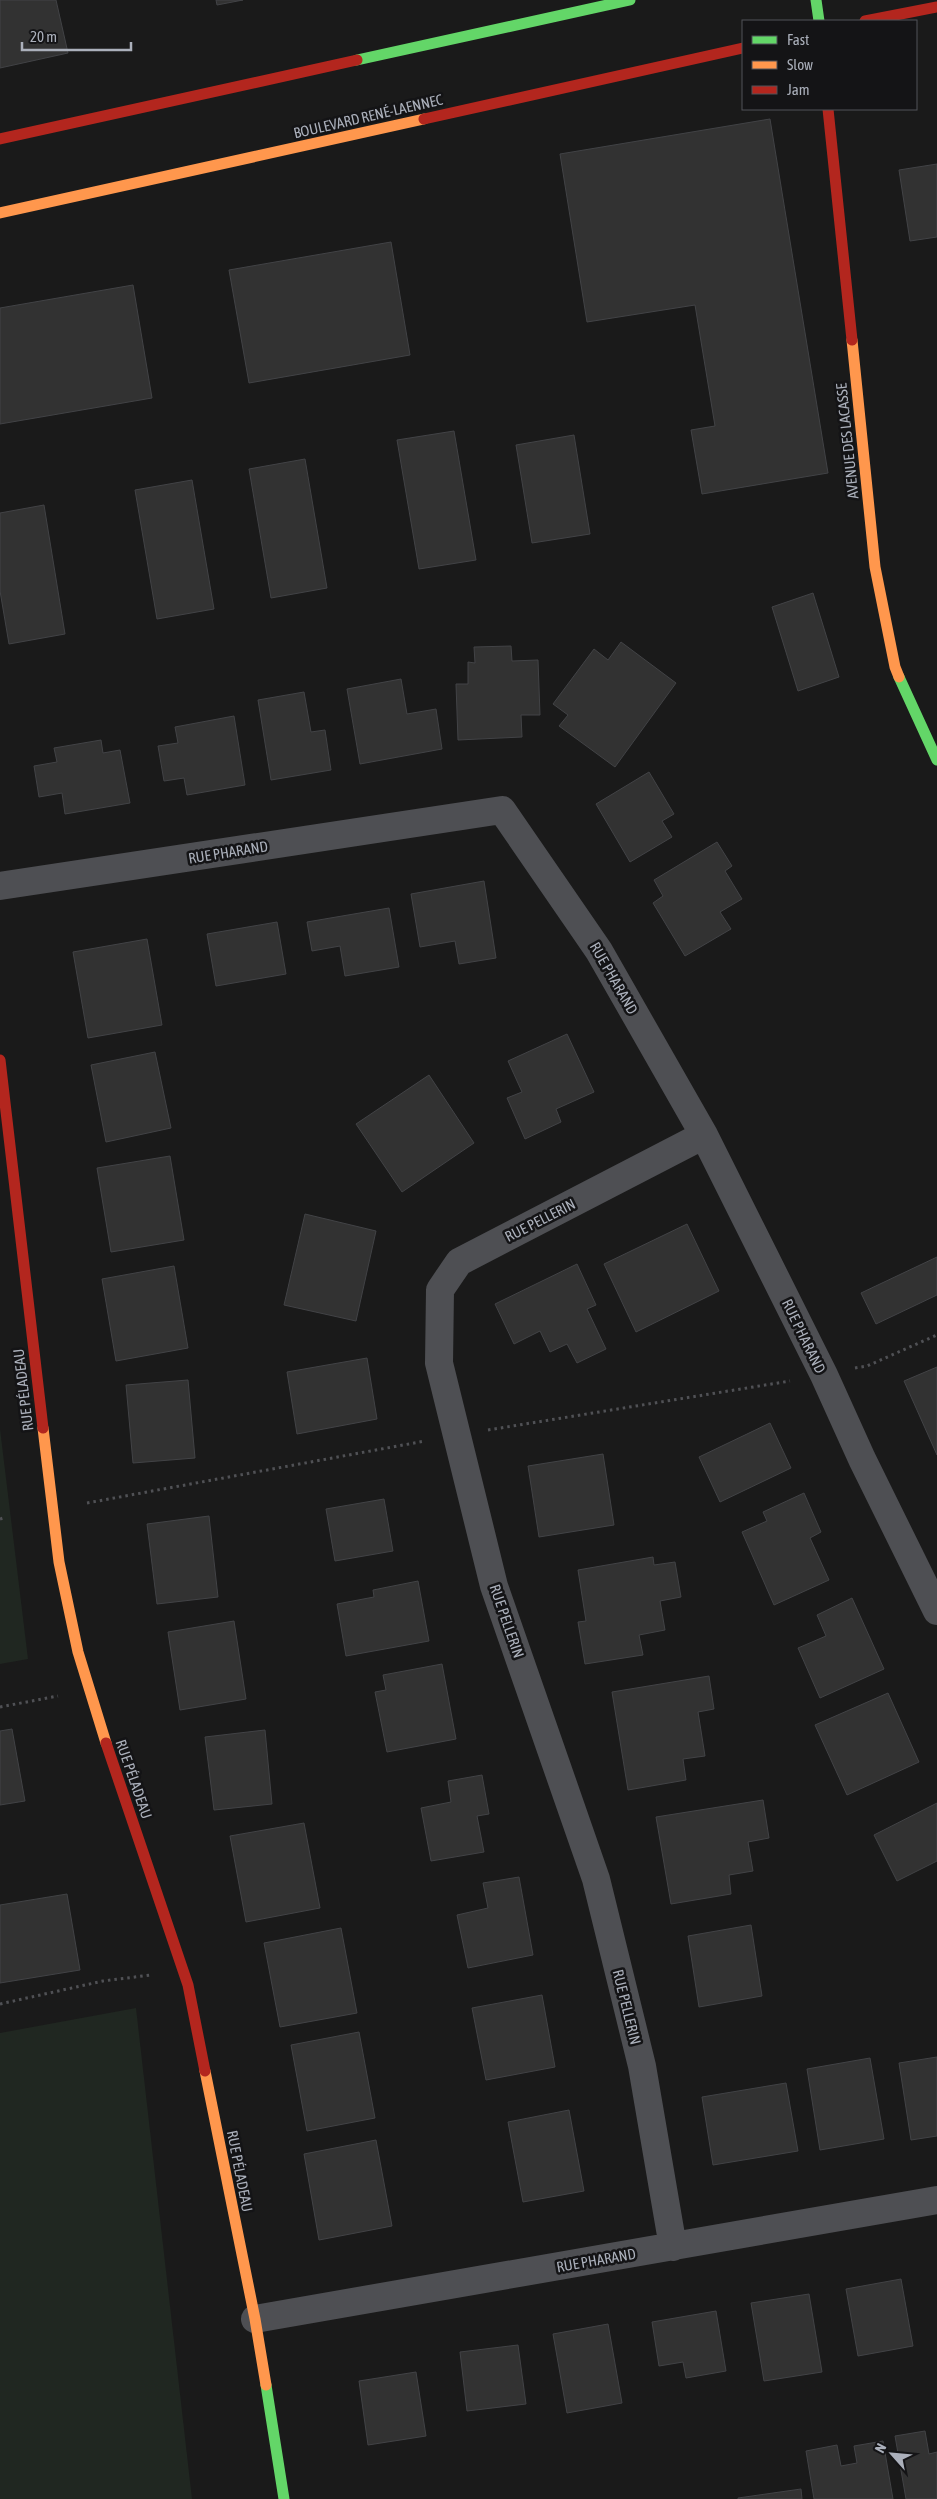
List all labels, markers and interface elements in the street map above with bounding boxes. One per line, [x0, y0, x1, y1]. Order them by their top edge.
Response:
scale bar [22, 20, 131, 52]
legend [742, 20, 917, 110]
text: 20 m [30, 28, 57, 45]
text: Fast [787, 31, 809, 48]
text: Slow [787, 56, 813, 73]
text: Jam [787, 81, 810, 98]
street label: BOULEVARD RENÉ-LAENNEC [292, 91, 444, 141]
street label: AVENUE DES LACASSE [832, 382, 862, 500]
street label: RUE PHARAND [187, 837, 269, 867]
street label: RUE PHARAND [587, 939, 641, 1017]
street label: RUE PELLERIN [502, 1195, 578, 1245]
street label: RUE PHARAND [779, 1296, 829, 1376]
street label: RUE PÉLADEAU [10, 1348, 36, 1432]
street label: RUE PELLERIN [486, 1582, 528, 1660]
street label: RUE PÉLADEAU [113, 1737, 155, 1821]
street label: RUE PELLERIN [609, 1968, 645, 2046]
street label: RUE PÉLADEAU [224, 2129, 256, 2213]
street label: RUE PHARAND [555, 2245, 637, 2275]
north arrow [867, 2429, 917, 2479]
text: N [871, 2441, 889, 2455]

